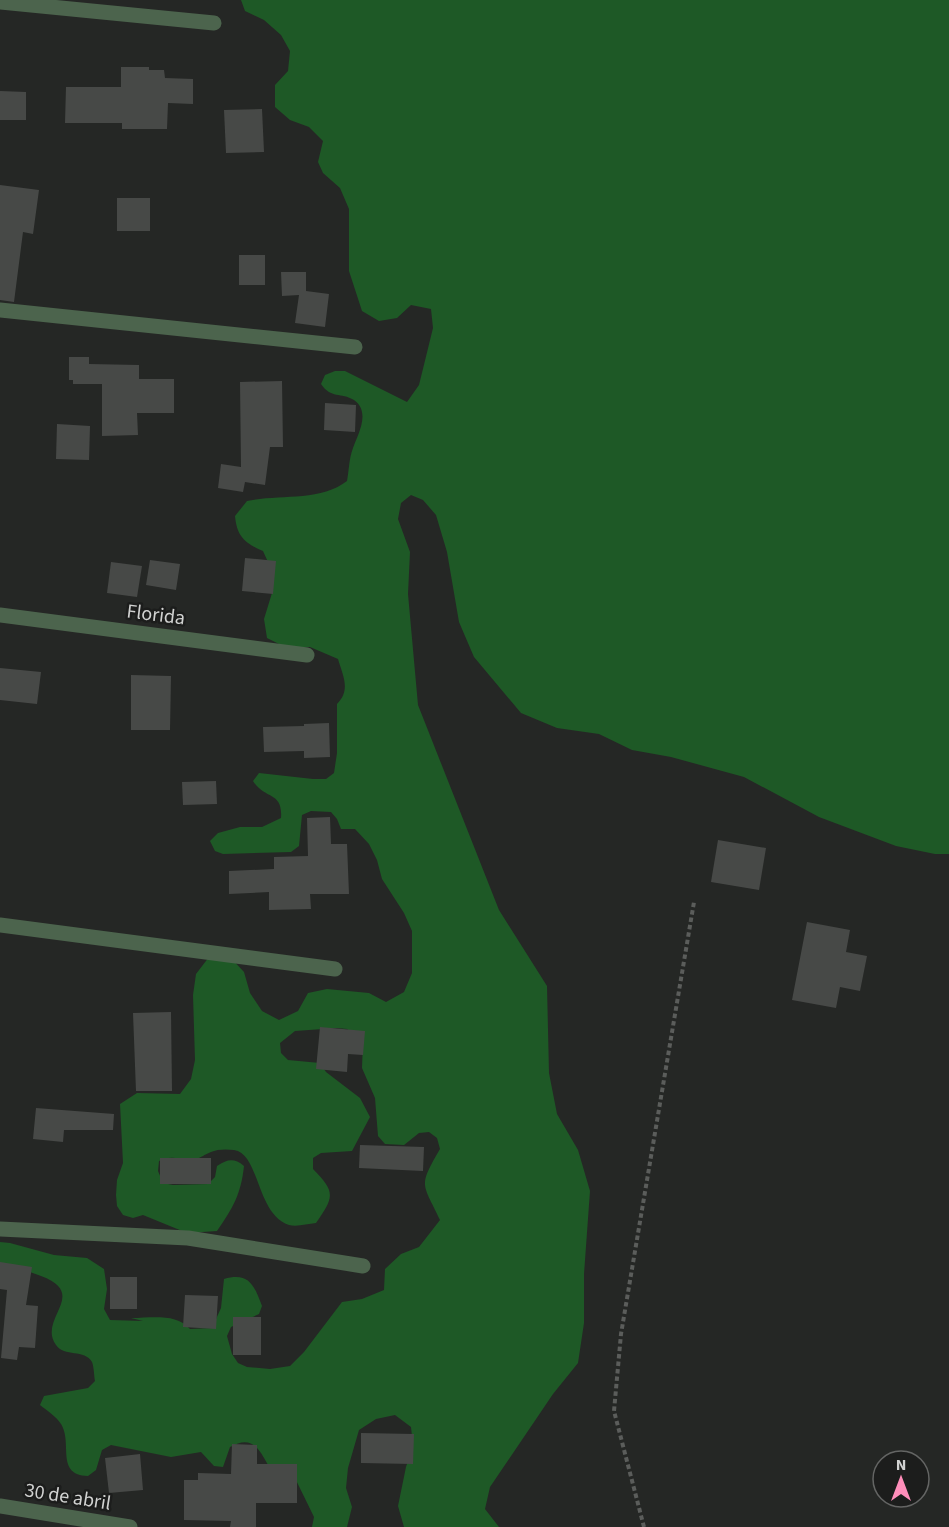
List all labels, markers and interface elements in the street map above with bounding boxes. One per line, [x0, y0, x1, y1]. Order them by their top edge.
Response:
street label: Florida [125, 598, 187, 632]
north arrow [871, 1449, 931, 1509]
text: N [896, 1454, 906, 1476]
street label: 30 de abril [23, 1476, 113, 1518]

